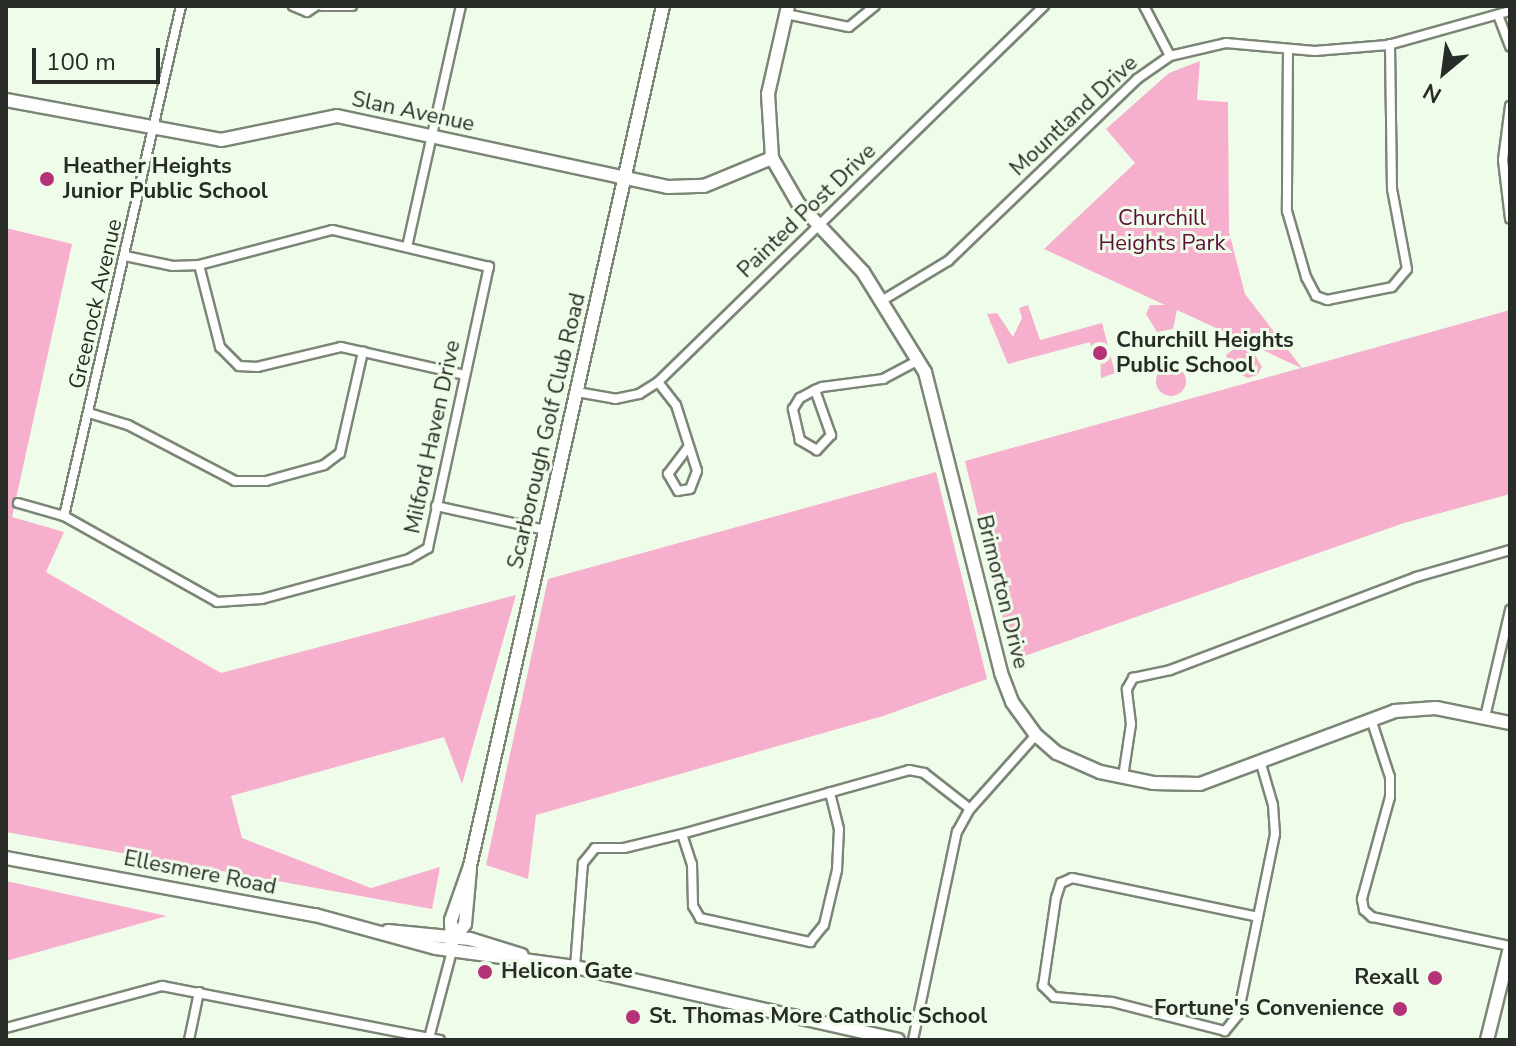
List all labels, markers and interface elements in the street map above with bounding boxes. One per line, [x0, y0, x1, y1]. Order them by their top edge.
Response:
scale bar [36, 32, 164, 82]
north arrow [1404, 32, 1484, 112]
text: 100 m [46, 46, 116, 78]
street label: Mountland Drive [1005, 50, 1143, 182]
text: N [1418, 76, 1447, 110]
street label: Slan Avenue [349, 86, 477, 138]
street label: Painted Post Drive [732, 138, 882, 284]
place label: Heather Heights Junior Public School [63, 153, 268, 204]
marker: Heather Heights Junior Public School [38, 170, 56, 188]
park label: Churchill Heights Park [1099, 205, 1225, 256]
street label: Greenock Avenue [64, 216, 128, 392]
street label: Scarborough Golf Club Road [502, 290, 592, 572]
place label: Churchill Heights Public School [1116, 327, 1294, 378]
street label: Milford Haven Drive [400, 338, 466, 536]
marker: Churchill Heights Public School [1091, 344, 1109, 362]
street label: Brimorton Drive [970, 512, 1034, 672]
street label: Ellesmere Road [121, 845, 279, 901]
place label: Helicon Gate [501, 959, 633, 985]
marker: Helicon Gate [476, 963, 494, 981]
place label: Rexall [1354, 965, 1419, 991]
marker: Rexall [1426, 969, 1444, 987]
place label: Fortune's Convenience [1154, 996, 1384, 1022]
marker: Fortune's Convenience [1391, 1000, 1409, 1018]
place label: St. Thomas More Catholic School [649, 1004, 987, 1030]
marker: St. Thomas More Catholic School [624, 1008, 642, 1026]

